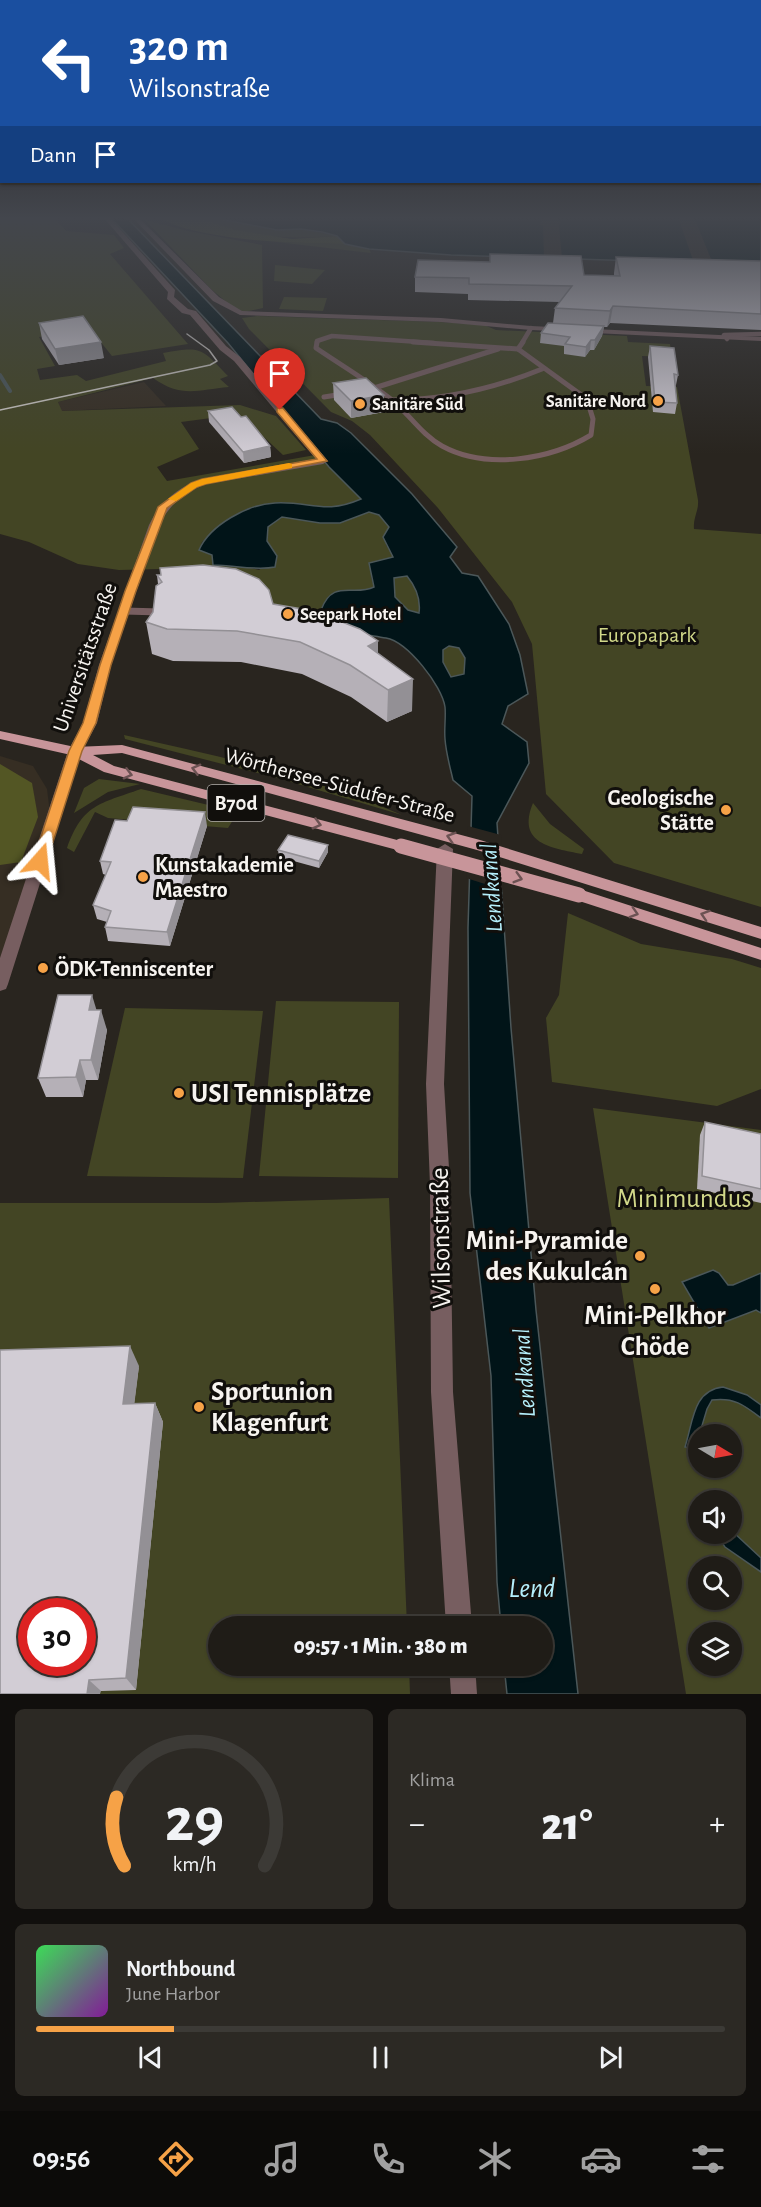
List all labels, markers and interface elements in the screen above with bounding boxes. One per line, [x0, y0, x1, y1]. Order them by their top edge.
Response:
icon: left [30, 24, 108, 102]
text: 320 m [129, 26, 229, 68]
text: Wilsonstraße [129, 75, 270, 102]
icon: arrive [89, 138, 122, 171]
text: Dann [30, 144, 77, 166]
pin [254, 348, 305, 410]
icon: arrive [263, 357, 296, 390]
place label: Sanitäre Nord [546, 393, 647, 411]
marker: Sanitäre Nord [651, 394, 665, 408]
place label: Sanitäre Süd [372, 396, 464, 414]
marker: Sanitäre Süd [353, 397, 367, 411]
street label: Universitätsstraße [49, 580, 121, 735]
place label: Seepark Hotel [300, 606, 401, 624]
marker: Seepark Hotel [281, 607, 295, 621]
park label: Europapark [598, 624, 696, 646]
street label: Wörthersee-Südufer-Straße [222, 744, 457, 826]
one-way arrow [191, 763, 201, 776]
one-way arrow [123, 767, 133, 780]
road number: B70d [208, 785, 264, 821]
place label: Geologische Stätte [608, 787, 714, 834]
marker: Geologische Stätte [719, 803, 733, 817]
one-way arrow [311, 817, 322, 829]
position arrow [8, 829, 72, 893]
one-way arrow [446, 832, 457, 844]
water label: Lendkanal [477, 843, 507, 933]
place label: Kunstakademie Maestro [155, 854, 294, 901]
marker: Kunstakademie Maestro [136, 870, 150, 884]
one-way arrow [512, 871, 523, 883]
one-way arrow [629, 906, 639, 918]
one-way arrow [700, 909, 711, 922]
place label: ÖDK-Tenniscenter [55, 956, 214, 980]
marker: ÖDK-Tenniscenter [36, 961, 50, 975]
place label: USI Tennisplätze [191, 1080, 371, 1107]
marker: USI Tennisplätze [172, 1086, 186, 1100]
street label: Wilsonstraße [426, 1167, 455, 1309]
park label: Minimundus [616, 1185, 752, 1212]
place label: Mini-Pyramide des Kukulcán [466, 1227, 628, 1285]
marker: Mini-Pyramide des Kukulcán [633, 1249, 647, 1263]
marker: Mini-Pelkhor Chöde [648, 1282, 662, 1296]
place label: Mini-Pelkhor Chöde [584, 1302, 726, 1360]
water label: Lendkanal [510, 1328, 540, 1418]
place label: Sportunion Klagenfurt [211, 1378, 333, 1436]
marker: Sportunion Klagenfurt [192, 1400, 206, 1414]
north arrow [688, 1424, 742, 1478]
map controls [688, 1424, 742, 1676]
button: sound [688, 1490, 742, 1544]
button: search [688, 1556, 742, 1610]
water label: Lend [509, 1575, 555, 1603]
speed limit sign: 30 [18, 1598, 96, 1676]
button: layers [688, 1622, 742, 1676]
text: 09:57 · 1 Min. · 380 m [293, 1635, 468, 1657]
text: Klima [409, 1770, 455, 1790]
text: 29 [164, 1790, 224, 1852]
text: 21° [541, 1803, 593, 1848]
text: − [409, 1808, 425, 1841]
text: + [709, 1808, 725, 1841]
text: km/h [172, 1854, 216, 1875]
text: Northbound [126, 1958, 235, 1980]
text: June Harbor [126, 1984, 220, 2004]
icon: previous [134, 2041, 167, 2074]
icon: pause [364, 2041, 397, 2074]
icon: next [594, 2041, 627, 2074]
icon: directions [155, 2138, 197, 2180]
icon: music [261, 2138, 303, 2180]
icon: phone [367, 2138, 409, 2180]
icon: climate [474, 2138, 516, 2180]
icon: car [580, 2138, 622, 2180]
icon: filters [687, 2138, 729, 2180]
text: 09:56 [32, 2145, 90, 2172]

